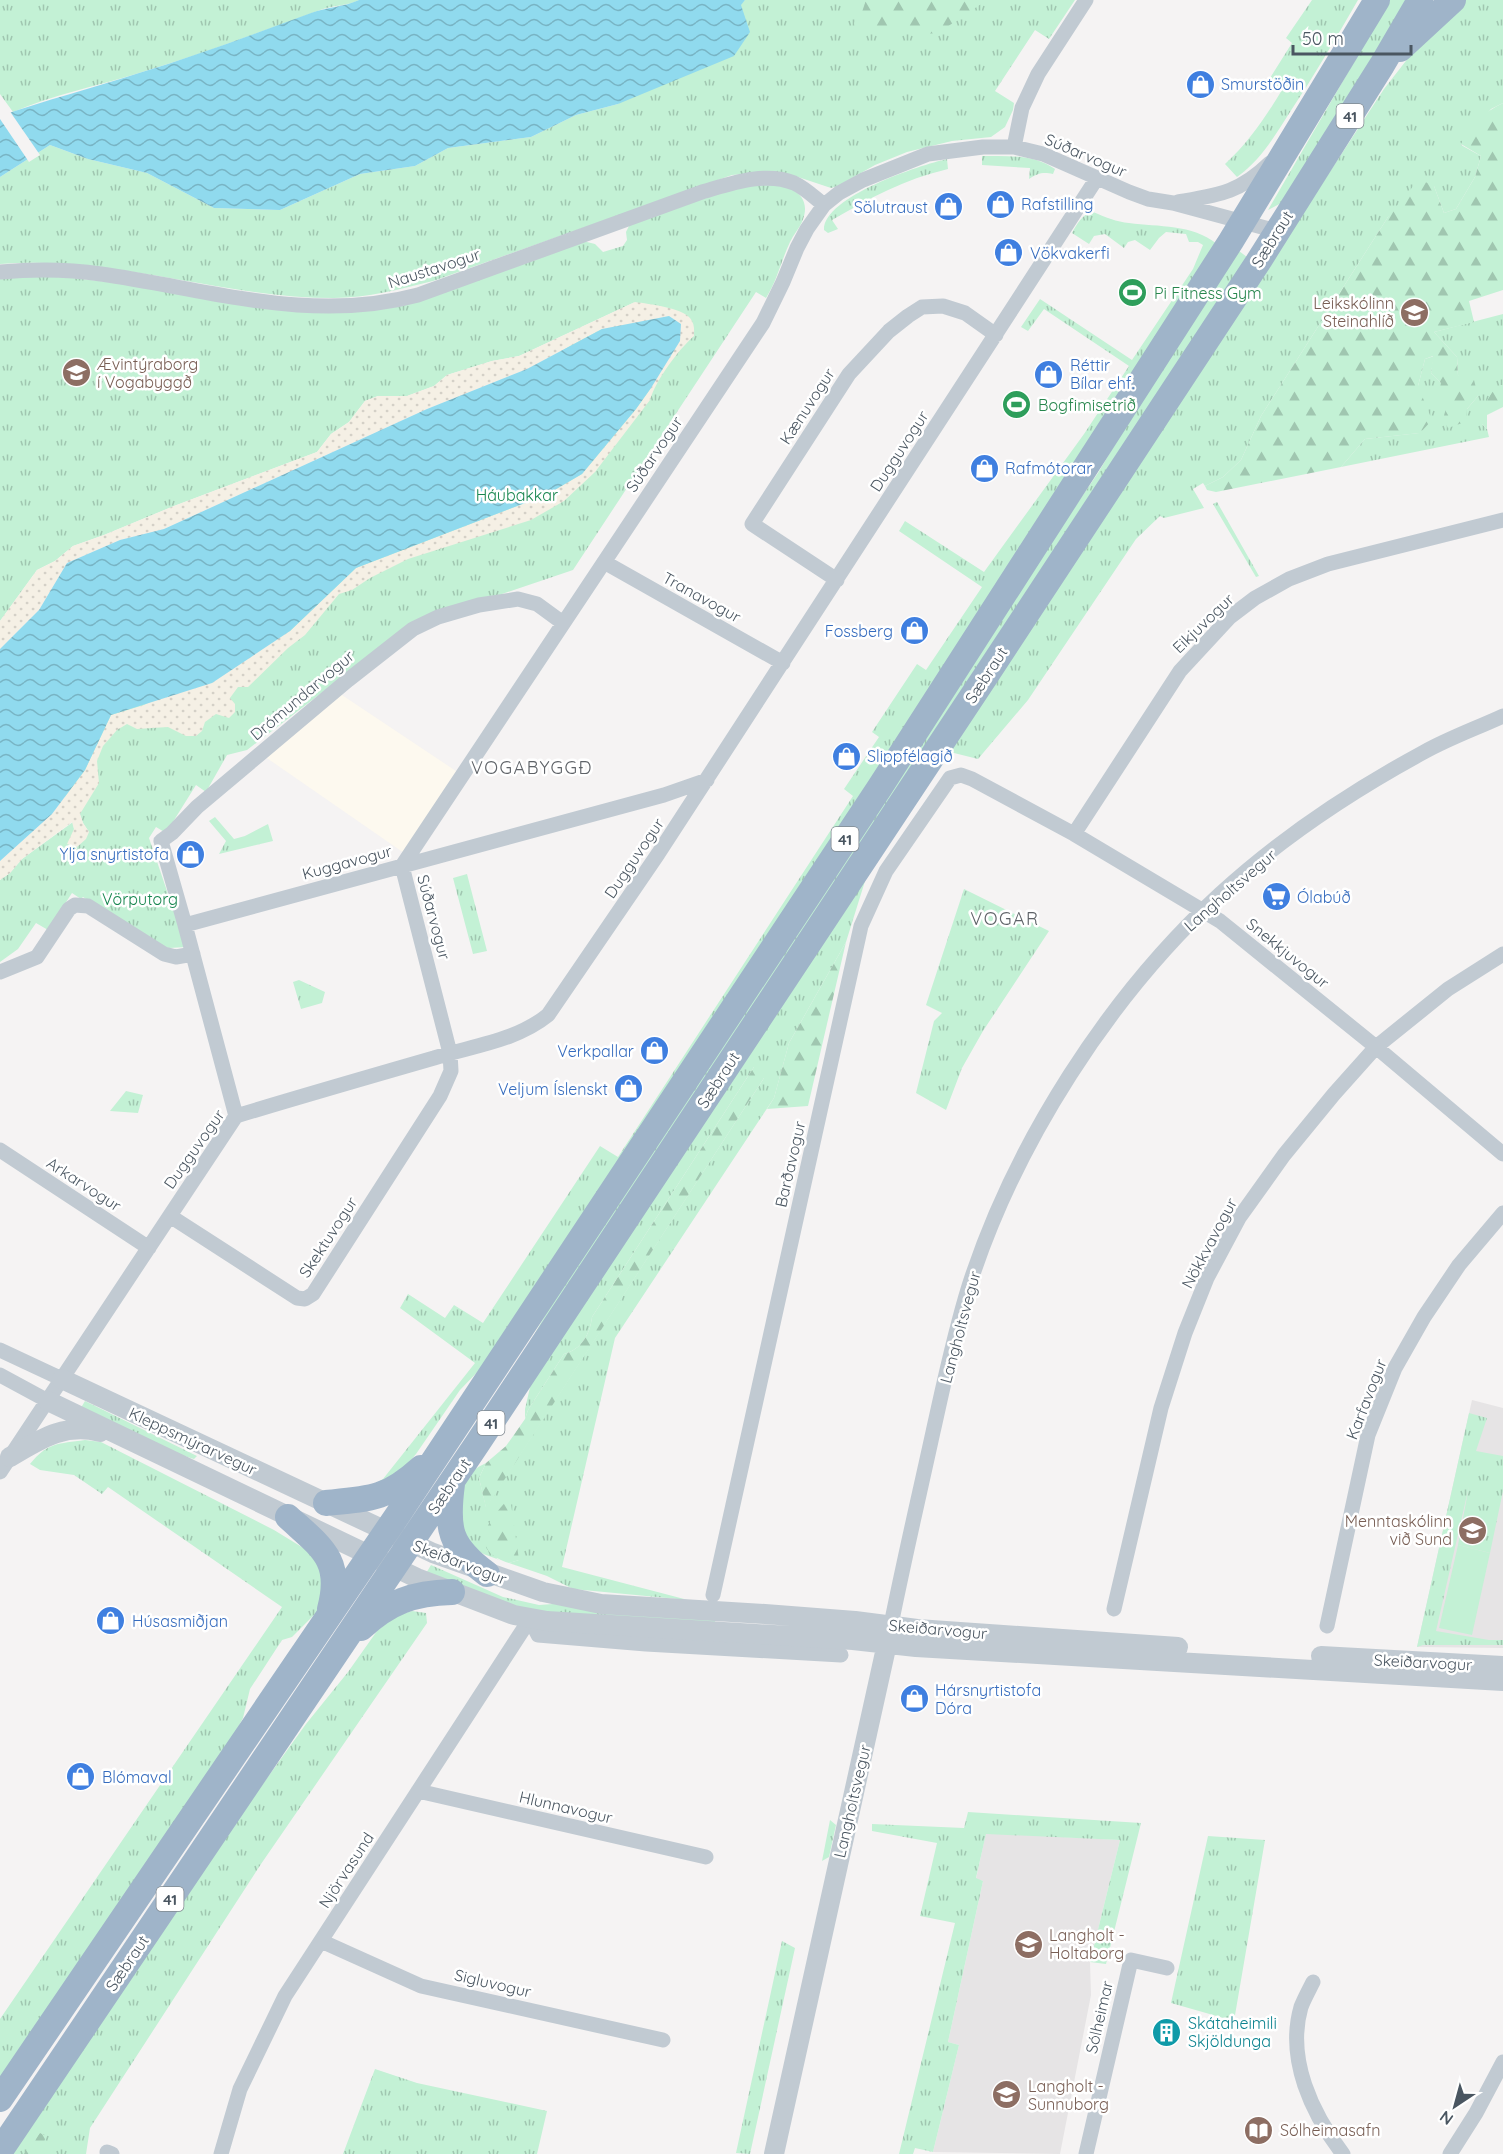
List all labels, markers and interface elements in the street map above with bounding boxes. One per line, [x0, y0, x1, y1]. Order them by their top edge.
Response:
scale bar [1293, 18, 1412, 56]
text: 50 m [1302, 27, 1344, 50]
shop icon: Smurstöðin [1184, 68, 1216, 100]
place label: Smurstöðin [1221, 74, 1304, 94]
road number: 41 [1336, 104, 1364, 128]
street label: Súðarvogur [1042, 129, 1130, 181]
shop icon: Rafstilling [984, 188, 1016, 220]
shop icon: Sölutraust [933, 191, 965, 223]
place label: Rafstilling [1021, 194, 1094, 214]
place label: Sölutraust [854, 197, 928, 217]
street label: Sæbraut [1247, 207, 1297, 271]
shop icon: Vökvakerfi [993, 237, 1025, 269]
place label: Vökvakerfi [1030, 243, 1110, 263]
street label: Naustavogur [385, 244, 483, 292]
sports icon: Pi Fitness Gym [1117, 277, 1149, 309]
place label: Pi Fitness Gym [1154, 283, 1262, 303]
place label: Leikskólinn Steinahlíð [1313, 293, 1394, 331]
school or university icon: Leikskólinn Steinahlíð [1399, 296, 1431, 328]
place label: Ævintýraborg í Vogabyggð [97, 354, 198, 392]
place label: Réttir Bílar ehf. [1070, 355, 1135, 393]
school or university icon: Ævintýraborg í Vogabyggð [60, 357, 92, 389]
shop icon: Réttir Bílar ehf. [1033, 358, 1065, 390]
street label: Kænuvogur [775, 364, 839, 448]
sports icon: Bogfimisetrið [1001, 389, 1033, 421]
place label: Bogfimisetrið [1038, 395, 1136, 415]
street label: Dugguvogur [865, 407, 933, 495]
street label: Súðarvogur [621, 412, 687, 496]
shop icon: Rafmótorar [968, 452, 1000, 484]
place label: Rafmótorar [1005, 458, 1092, 478]
park label: Háubakkar [476, 485, 558, 505]
street label: Tranavogur [659, 567, 745, 627]
street label: Eikjuvogur [1168, 589, 1238, 657]
shop icon: Fossberg [898, 615, 930, 647]
place label: Fossberg [825, 621, 893, 641]
street label: Sæbraut [960, 643, 1012, 707]
street label: Drómundarvogur [246, 646, 358, 744]
shop icon: Slippfélagið [830, 740, 862, 772]
place label: Slippfélagið [867, 746, 953, 766]
district label: VOGABYGGÐ [471, 756, 593, 779]
street label: Dugguvogur [600, 814, 668, 902]
road number: 41 [832, 827, 858, 851]
shop icon: Ylja snyrtistofa [174, 838, 206, 870]
street label: Kuggavogur [300, 840, 394, 884]
place label: Ylja snyrtistofa [59, 844, 169, 864]
street label: Langholtsvegur [1180, 845, 1280, 935]
street label: Súðarvogur [413, 872, 455, 962]
supermarket icon: Ólabúð [1260, 881, 1292, 913]
place label: Ólabúð [1297, 887, 1351, 907]
park label: Vörputorg [102, 889, 178, 909]
district label: VOGAR [970, 907, 1040, 930]
street label: Snekkjuvogur [1243, 913, 1333, 993]
shop icon: Verkpallar [639, 1035, 671, 1067]
place label: Verkpallar [557, 1041, 634, 1061]
street label: Sæbraut [692, 1048, 744, 1112]
shop icon: Veljum Íslenskt [613, 1073, 645, 1105]
place label: Veljum Íslenskt [498, 1079, 608, 1099]
street label: Dugguvogur [159, 1105, 229, 1193]
street label: Barðavogur [770, 1119, 810, 1209]
street label: Arkarvogur [43, 1153, 125, 1215]
street label: Skektuvogur [294, 1193, 362, 1281]
street label: Nökkvavogur [1177, 1194, 1241, 1292]
street label: Langholtsvegur [935, 1269, 985, 1385]
street label: Karfavogur [1341, 1356, 1391, 1442]
street label: Kleppsmýrarvegur [126, 1403, 260, 1479]
road number: 41 [478, 1411, 504, 1435]
street label: Sæbraut [423, 1454, 475, 1518]
place label: Menntaskólinn við Sund [1345, 1511, 1452, 1549]
school or university icon: Menntaskólinn við Sund [1457, 1514, 1489, 1546]
street label: Skeiðarvogur [410, 1535, 510, 1589]
shop icon: Húsasmiðjan [95, 1605, 127, 1637]
place label: Húsasmiðjan [132, 1611, 228, 1631]
street label: Skeiðarvogur [888, 1615, 988, 1643]
street label: Skeiðarvogur [1373, 1649, 1473, 1675]
place label: Hársnyrtistofa Dóra [935, 1680, 1041, 1718]
shop icon: Hársnyrtistofa Dóra [898, 1683, 930, 1715]
street label: Langholtsvegur [829, 1742, 875, 1860]
shop icon: Blómaval [65, 1761, 97, 1793]
place label: Blómaval [102, 1767, 172, 1787]
street label: Hlunnavogur [517, 1787, 615, 1827]
street label: Njörvasund [314, 1828, 378, 1912]
road number: 41 [156, 1887, 184, 1911]
place label: Langholt - Holtaborg [1049, 1925, 1125, 1963]
school or university icon: Langholt - Holtaborg [1012, 1928, 1044, 1960]
street label: Sæbraut [101, 1931, 153, 1995]
street label: Sigluvogur [453, 1964, 533, 2002]
street label: Sólheimar [1081, 1979, 1117, 2055]
place label: Skátaheimili Skjöldunga [1188, 2013, 1277, 2051]
building icon: Skátaheimili Skjöldunga [1151, 2016, 1183, 2048]
place label: Langholt - Sunnuborg [1028, 2076, 1109, 2114]
north arrow [1425, 2076, 1485, 2136]
school or university icon: Langholt - Sunnuborg [991, 2079, 1023, 2111]
text: N [1436, 2107, 1457, 2130]
library icon: Sólheimasafn [1243, 2114, 1275, 2146]
place label: Sólheimasafn [1280, 2120, 1381, 2140]

